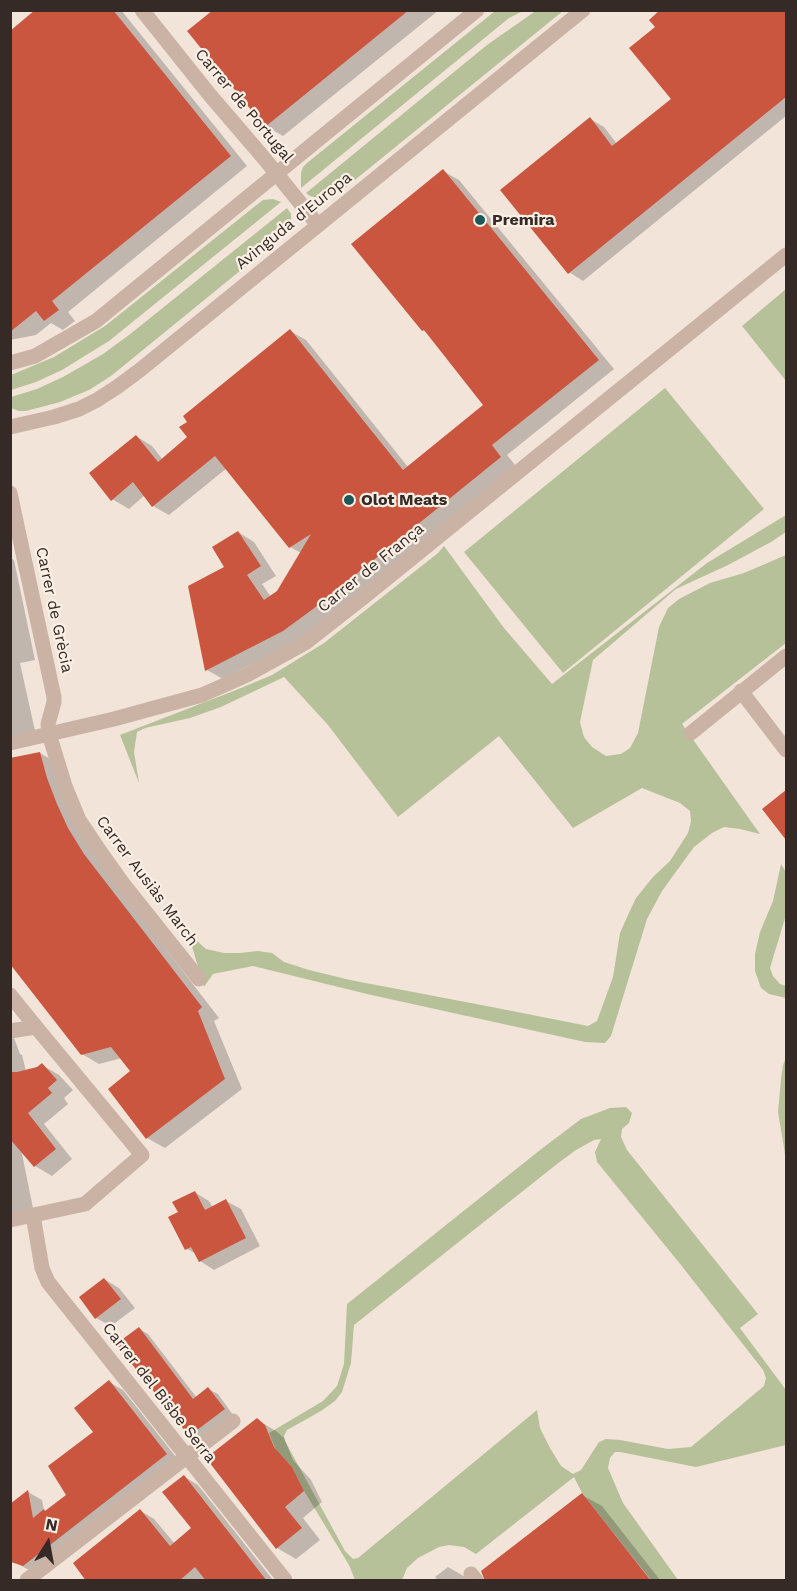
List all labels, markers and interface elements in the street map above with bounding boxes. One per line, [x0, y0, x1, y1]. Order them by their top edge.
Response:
street label: Carrer de Portugal [191, 45, 297, 167]
street label: Avinguda d'Europa [232, 168, 356, 274]
place label: Premira [492, 210, 554, 230]
marker: Premira [473, 213, 487, 227]
place label: Olot Meats [361, 490, 447, 510]
marker: Olot Meats [342, 493, 356, 507]
street label: Carrer de França [314, 519, 428, 617]
street label: Carrer de Grècia [31, 545, 77, 675]
street label: Carrer Ausiàs March [92, 812, 202, 950]
street label: Carrer del Bisbe Serra [98, 1319, 220, 1467]
north arrow [18, 1513, 78, 1573]
text: N [44, 1514, 59, 1535]

